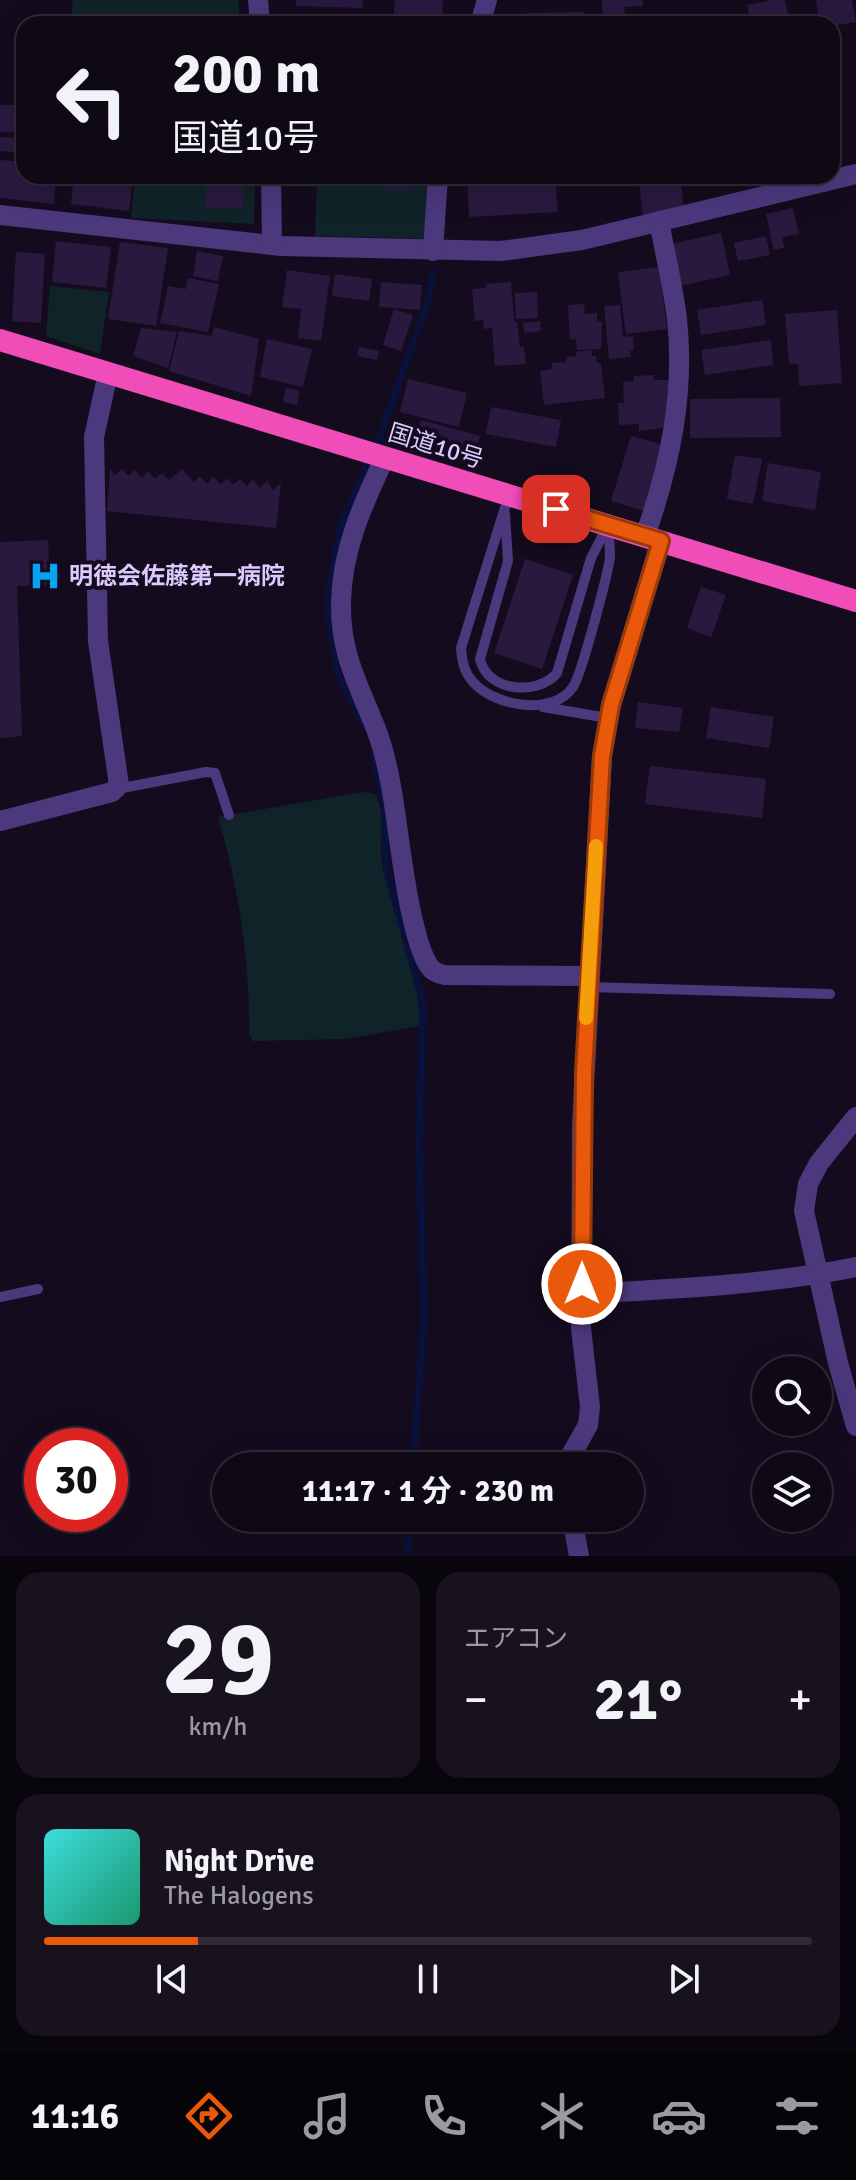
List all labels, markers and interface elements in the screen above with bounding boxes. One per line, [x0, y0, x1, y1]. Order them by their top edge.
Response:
text: 200 m [172, 39, 320, 108]
icon: left [40, 48, 144, 152]
text: 国道10号 [172, 116, 319, 161]
street label: 国道10号 [385, 417, 487, 475]
pin [522, 475, 590, 543]
icon: arrive [534, 487, 578, 531]
hospital icon: 明徳会佐藤第一病院 [28, 559, 62, 593]
place label: 明徳会佐藤第一病院 [69, 561, 285, 591]
position arrow [540, 1242, 624, 1326]
map controls [752, 1356, 832, 1532]
button: search [752, 1356, 832, 1436]
speed limit sign: 30 [24, 1428, 128, 1532]
button: layers [752, 1452, 832, 1532]
text: 11:17 · 1 分 · 230 m [302, 1473, 554, 1510]
text: 29 [162, 1595, 274, 1723]
text: エアコン [464, 1623, 568, 1655]
text: 21° [594, 1663, 682, 1737]
text: − [464, 1673, 488, 1727]
text: + [788, 1673, 812, 1727]
text: km/h [189, 1711, 247, 1743]
text: Night Drive [164, 1843, 314, 1880]
text: The Halogens [164, 1880, 314, 1912]
icon: previous [150, 1957, 194, 2001]
icon: pause [406, 1957, 450, 2001]
icon: next [662, 1957, 706, 2001]
icon: directions [181, 2088, 237, 2144]
icon: music [299, 2088, 355, 2144]
icon: phone [416, 2088, 472, 2144]
icon: climate [534, 2088, 590, 2144]
icon: car [651, 2088, 707, 2144]
icon: filters [769, 2088, 825, 2144]
text: 11:16 [31, 2094, 119, 2139]

